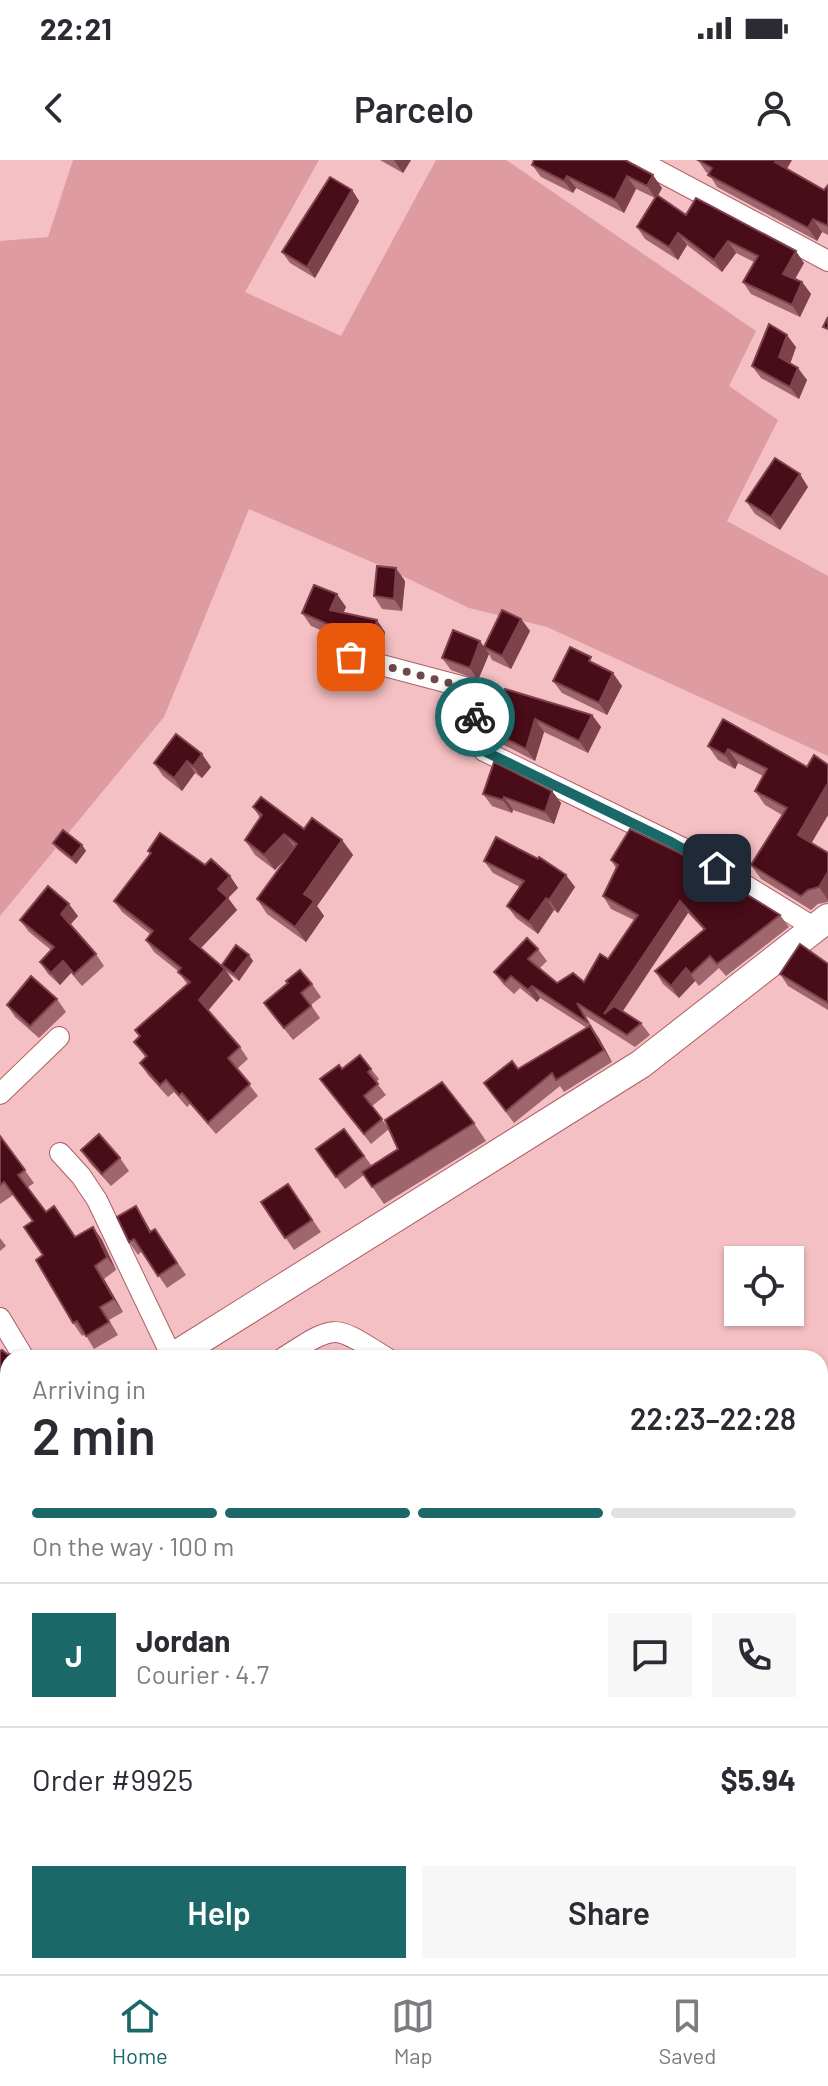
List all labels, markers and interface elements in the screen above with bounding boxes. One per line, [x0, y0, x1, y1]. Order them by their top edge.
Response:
text: 22:21 [40, 10, 112, 46]
icon: back [32, 86, 76, 130]
icon: person [752, 86, 796, 130]
text: Parcelo [354, 87, 474, 130]
pin [317, 623, 385, 691]
icon: bag [329, 635, 373, 679]
courier [435, 677, 515, 757]
icon: bike [453, 695, 497, 739]
pin [683, 834, 751, 902]
icon: home [695, 846, 739, 890]
map controls [724, 1246, 804, 1326]
button: locate [724, 1246, 804, 1326]
text: Arriving in [32, 1373, 146, 1404]
text: 22:23–22:28 [630, 1400, 796, 1436]
text: 2 min [32, 1403, 156, 1465]
text: On the way · 100 m [32, 1530, 234, 1561]
button: chat [608, 1613, 692, 1697]
button: phone [712, 1613, 796, 1697]
text: Jordan [136, 1622, 231, 1658]
text: J [65, 1637, 83, 1673]
text: Courier · 4.7 [136, 1658, 269, 1689]
text: Order #9925 [32, 1761, 193, 1797]
text: $5.94 [720, 1761, 796, 1797]
button: Help [32, 1866, 406, 1958]
button: Share [422, 1866, 796, 1958]
tab: Home [112, 1994, 168, 2068]
tab: Map [391, 1994, 435, 2068]
tab: Saved [659, 1994, 716, 2068]

